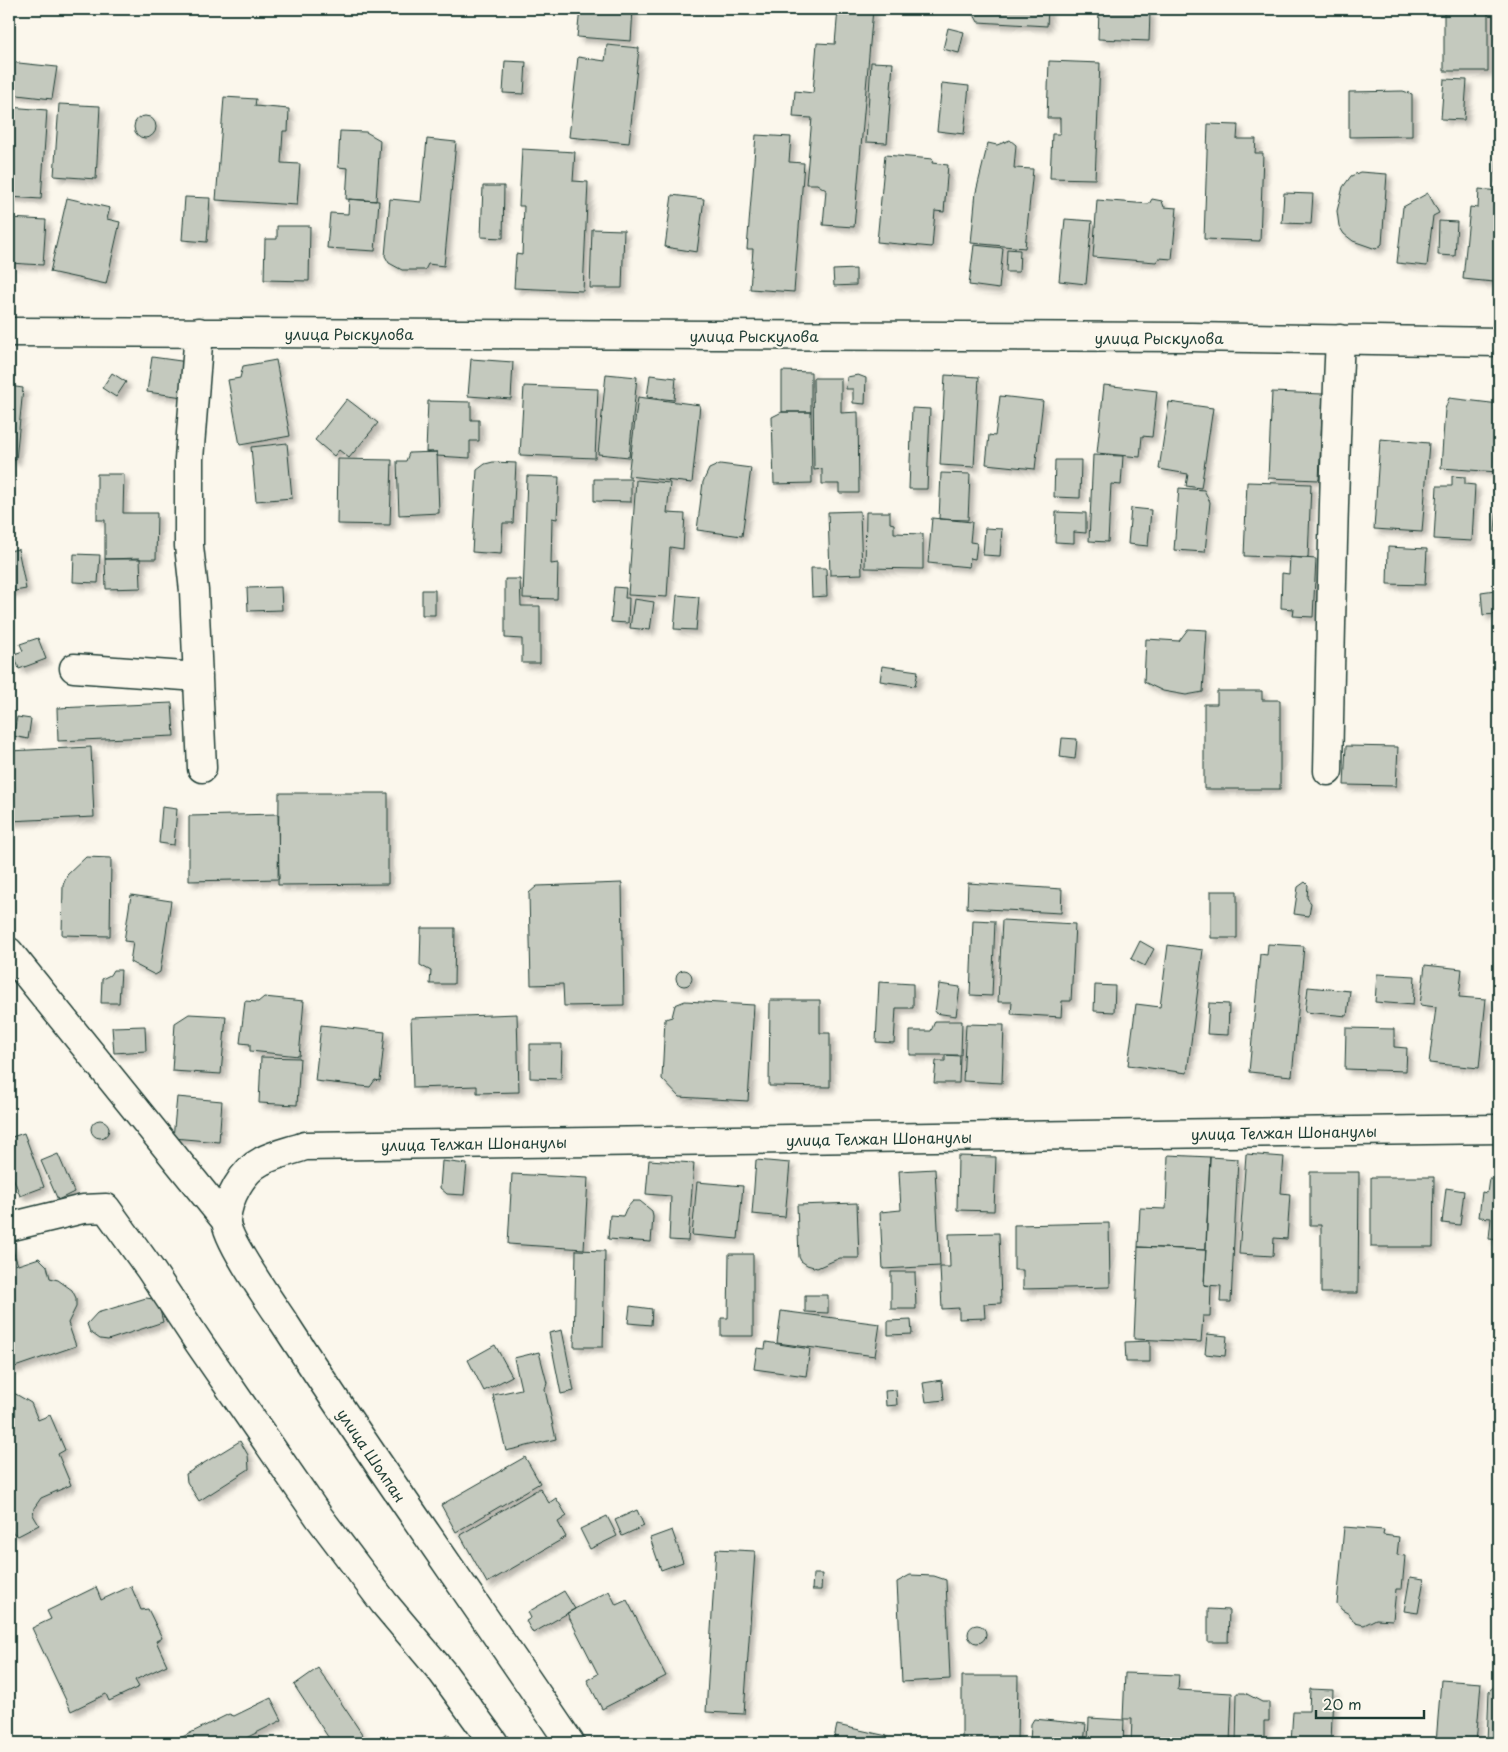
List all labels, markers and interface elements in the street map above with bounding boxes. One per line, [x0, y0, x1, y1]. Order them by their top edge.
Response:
street label: улица Рыскулова [284, 322, 414, 345]
street label: улица Рыскулова [689, 324, 819, 347]
street label: улица Рыскулова [1094, 326, 1224, 349]
street label: улица Телжан Шонанулы [1191, 1119, 1377, 1145]
street label: улица Телжан Шонанулы [786, 1125, 972, 1151]
street label: улица Телжан Шонанулы [381, 1130, 567, 1156]
street label: улица Шолпан [332, 1403, 412, 1507]
scale bar [1316, 1687, 1423, 1719]
text: 20 m [1323, 1692, 1362, 1715]

